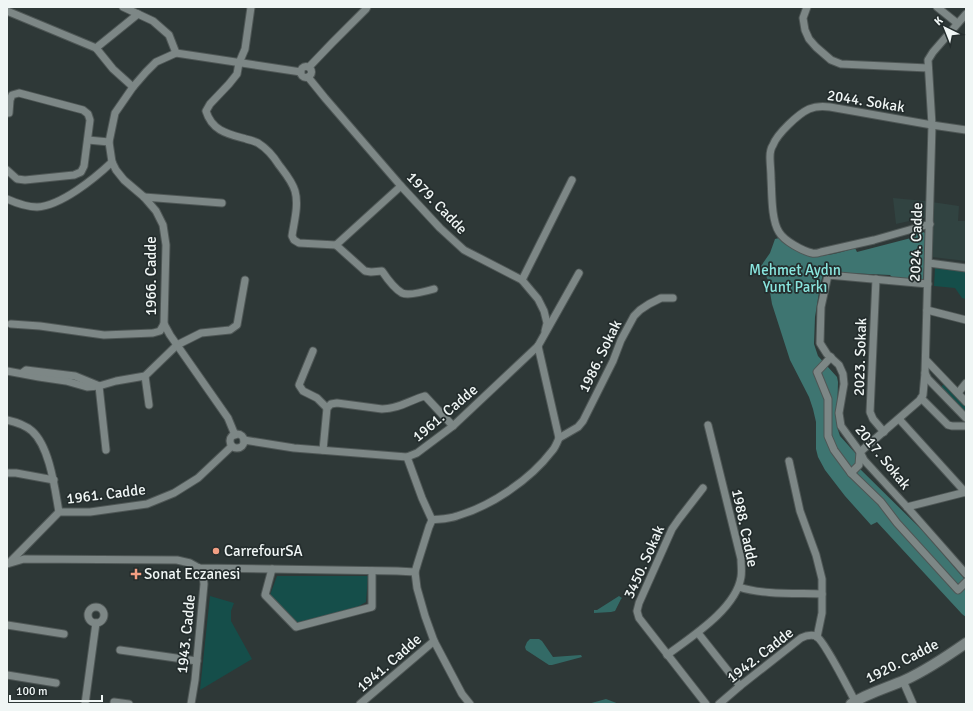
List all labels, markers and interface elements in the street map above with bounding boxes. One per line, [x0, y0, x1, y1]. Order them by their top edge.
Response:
north arrow [925, 8, 965, 48]
text: K [932, 14, 946, 28]
street label: 2044. Sokak [826, 86, 907, 116]
street label: 1979. Cadde [403, 168, 471, 238]
street label: 2024. Cadde [906, 202, 926, 282]
street label: 1966. Cadde [142, 236, 160, 316]
park label: Mehmet Aydın Yunt Parkı [749, 261, 841, 296]
street label: 1986. Sokak [575, 316, 625, 395]
street label: 2023. Sokak [850, 317, 870, 397]
street label: 1961. Cadde [409, 381, 481, 445]
street label: 2017. Sokak [851, 421, 915, 494]
street label: 1961. Cadde [65, 480, 147, 508]
street label: 1988. Cadde [728, 487, 762, 569]
street label: 3450. Sokak [620, 522, 668, 601]
place label: CarrefourSA [224, 542, 303, 560]
marker: CarrefourSA [211, 546, 221, 556]
place label: Sonat Eczanesi [144, 565, 240, 583]
marker: Sonat Eczanesi [131, 569, 141, 579]
street label: 1943. Cadde [173, 593, 199, 675]
street label: 1942. Cadde [723, 623, 797, 687]
street label: 1941. Cadde [353, 630, 425, 696]
street label: 1920. Cadde [862, 635, 942, 687]
scale bar [10, 677, 102, 703]
text: 100 m [16, 684, 48, 699]

